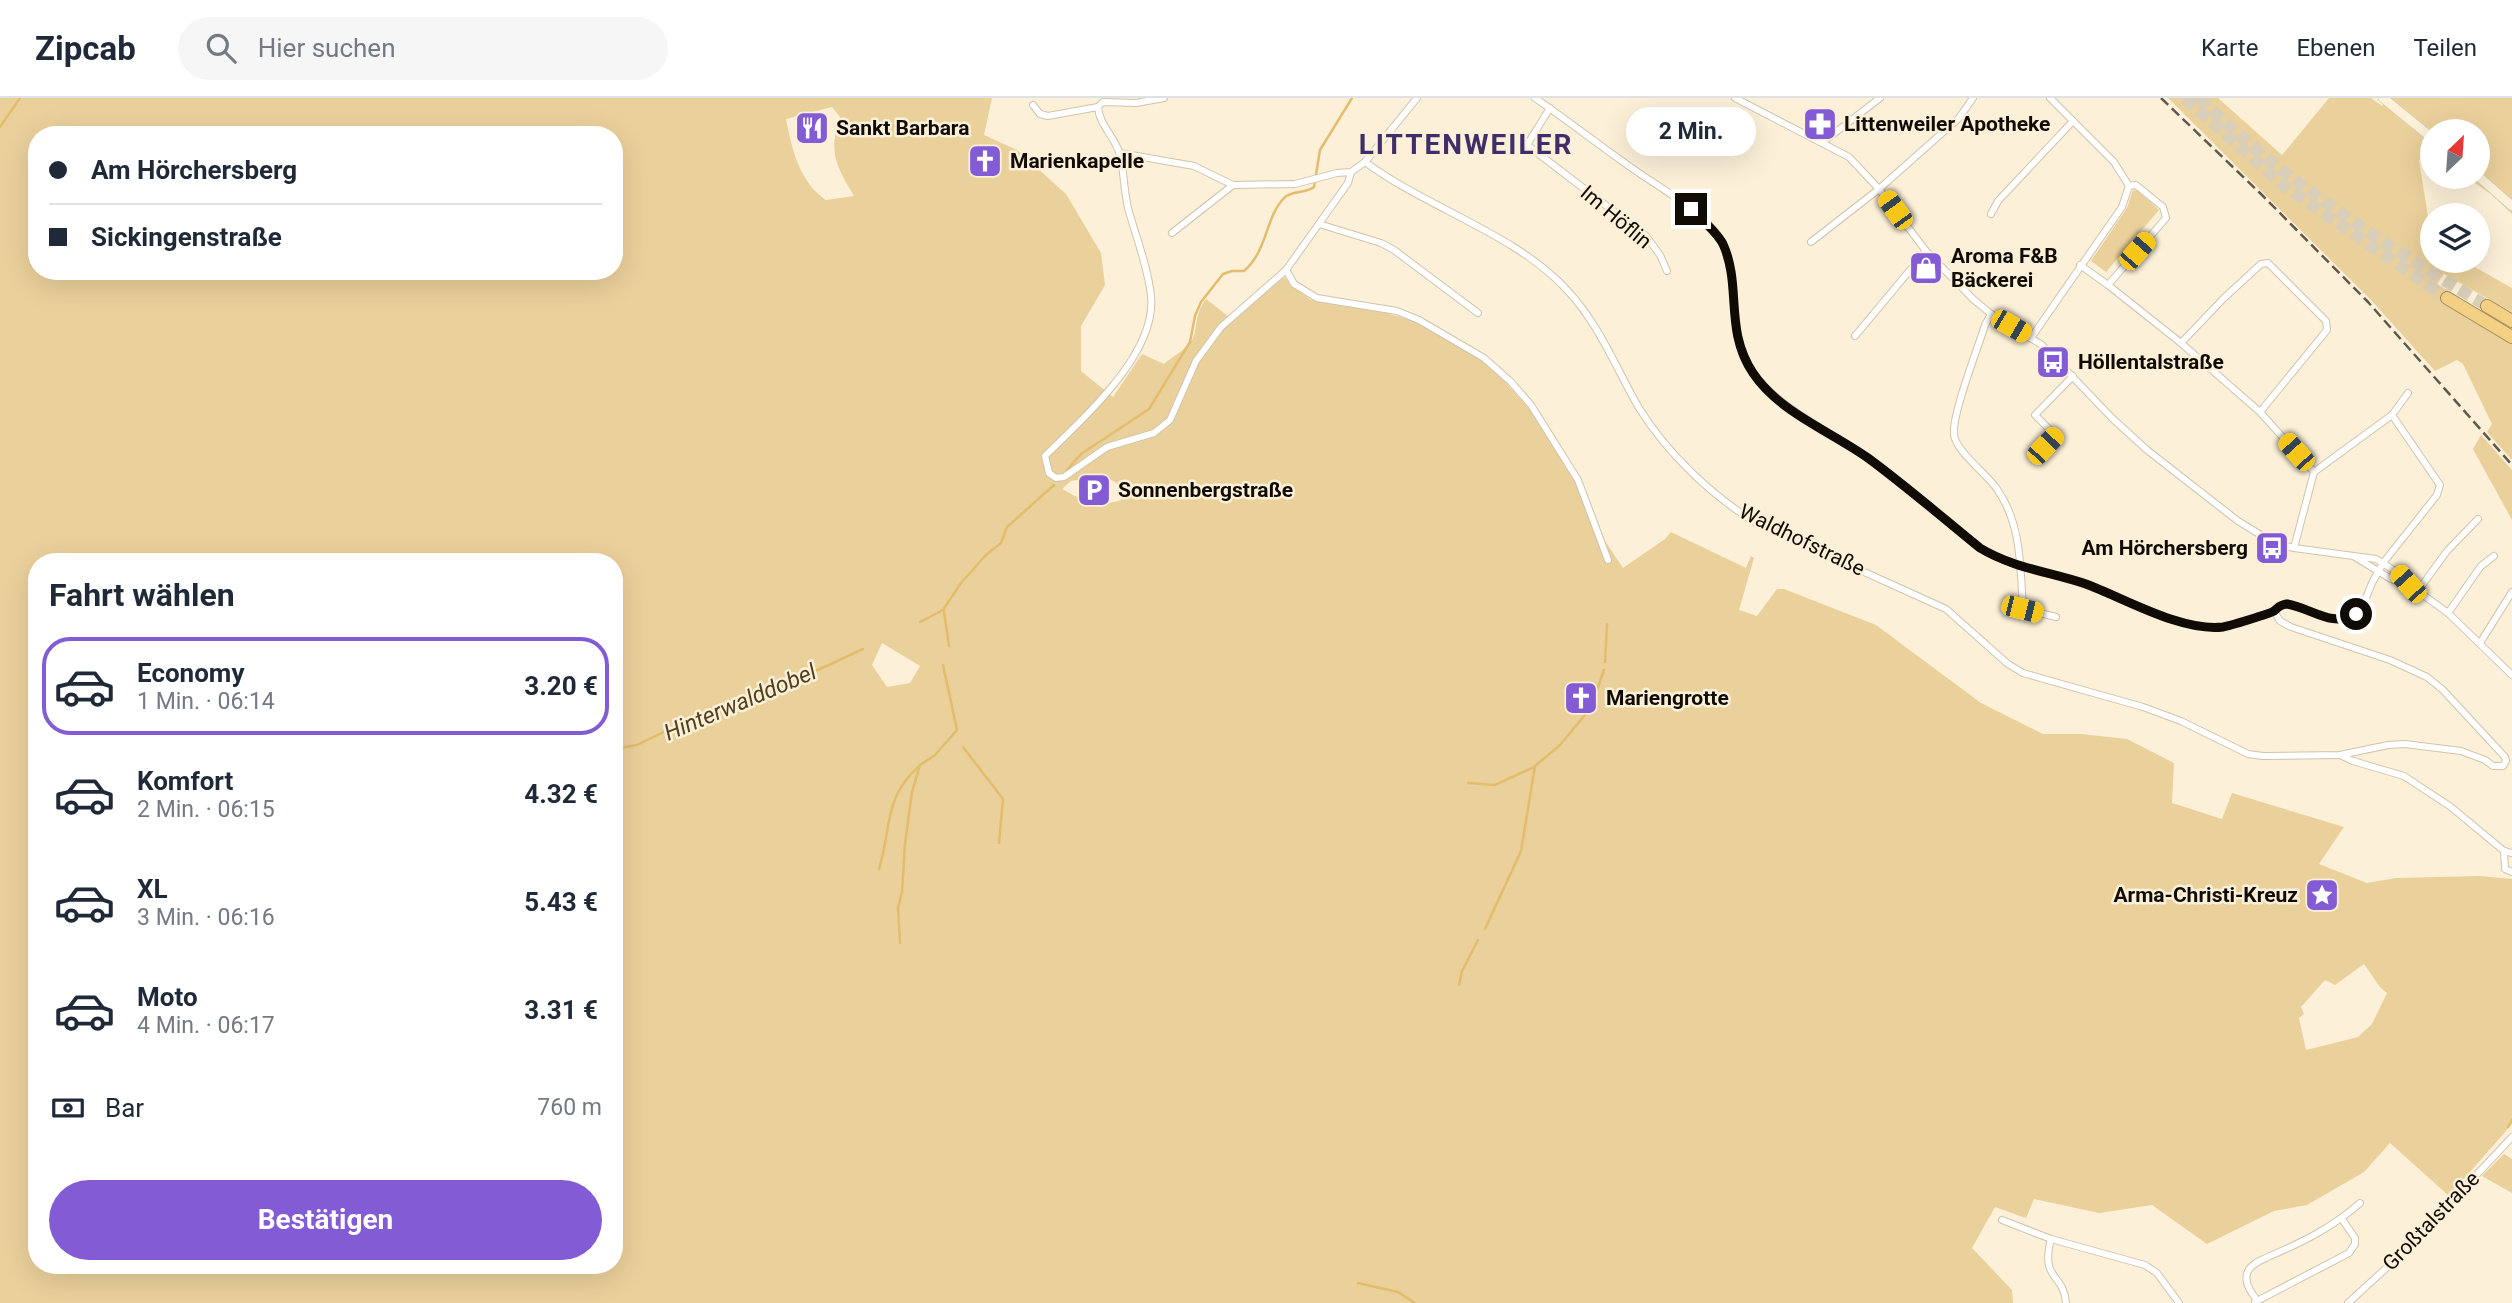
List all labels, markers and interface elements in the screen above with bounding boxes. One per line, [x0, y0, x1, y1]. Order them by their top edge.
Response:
search box [178, 17, 668, 80]
text: Zipcab [35, 29, 136, 68]
icon: search [202, 29, 240, 67]
text: Hier suchen [258, 33, 396, 63]
text: Karte [2201, 34, 2258, 62]
text: Ebenen [2296, 34, 2375, 62]
text: Teilen [2413, 34, 2477, 62]
pharmacy icon: Littenweiler Apotheke [1801, 105, 1839, 143]
callout: 2 Min. [1626, 108, 1756, 156]
restaurant icon: Sankt Barbara [793, 109, 831, 147]
place label: Littenweiler Apotheke [1844, 112, 2050, 136]
place label: Sankt Barbara [836, 116, 969, 140]
text: 2 Min. [1659, 118, 1723, 145]
north arrow [2420, 119, 2490, 189]
map controls [2420, 119, 2490, 273]
district label: LITTENWEILER [1359, 128, 1573, 161]
church icon: Marienkapelle [966, 142, 1004, 180]
place label: Marienkapelle [1010, 149, 1144, 173]
text: Am Hörchersberg [91, 155, 297, 185]
street label: Im Höflin [1576, 181, 1656, 253]
car [1875, 187, 1916, 233]
route end [1675, 193, 1707, 225]
button: layers [2420, 203, 2490, 273]
text: Sickingenstraße [91, 222, 282, 252]
car [2116, 228, 2159, 274]
place label: Aroma F&B Bäckerei [1951, 244, 2058, 292]
shop icon: Aroma F&B Bäckerei [1907, 249, 1945, 287]
car [1988, 306, 2035, 346]
bus stop icon: Höllentalstraße [2034, 343, 2072, 381]
place label: Höllentalstraße [2078, 350, 2224, 374]
car [2023, 423, 2068, 469]
car [2275, 429, 2318, 475]
parking icon: Sonnenbergstraße [1075, 471, 1113, 509]
place label: Sonnenbergstraße [1118, 478, 1293, 502]
street label: Waldhofstraße [1735, 499, 1869, 581]
bus stop icon: Am Hörchersberg [2253, 529, 2291, 567]
place label: Am Hörchersberg [2081, 536, 2248, 560]
car [2387, 561, 2430, 607]
text: Fahrt wählen [49, 576, 235, 614]
car [2000, 594, 2045, 624]
route start [2340, 598, 2372, 630]
icon: car [53, 655, 116, 718]
text: Economy [137, 658, 244, 688]
water label: Hinterwalddobel [660, 658, 821, 747]
text: 3.20 € [524, 671, 598, 701]
church icon: Mariengrotte [1562, 679, 1600, 717]
place label: Mariengrotte [1606, 686, 1729, 710]
text: 1 Min. · 06:14 [137, 688, 275, 715]
icon: car [53, 763, 116, 826]
text: Komfort [137, 766, 233, 796]
text: 4.32 € [524, 779, 598, 809]
text: 2 Min. · 06:15 [137, 796, 275, 823]
icon: car [53, 871, 116, 934]
text: XL [137, 874, 168, 904]
place icon: Arma-Christi-Kreuz [2303, 876, 2341, 914]
place label: Arma-Christi-Kreuz [2113, 883, 2298, 907]
text: 5.43 € [524, 887, 598, 917]
text: 3 Min. · 06:16 [137, 904, 275, 931]
icon: car [53, 979, 116, 1042]
text: Moto [137, 982, 198, 1012]
text: 3.31 € [524, 995, 598, 1025]
text: 4 Min. · 06:17 [137, 1012, 275, 1039]
icon: cash [49, 1089, 87, 1127]
text: Bar [105, 1093, 144, 1123]
text: 760 m [537, 1094, 602, 1121]
street label: Großtalstraße [2378, 1166, 2484, 1276]
button: Bestätigen [49, 1180, 602, 1260]

